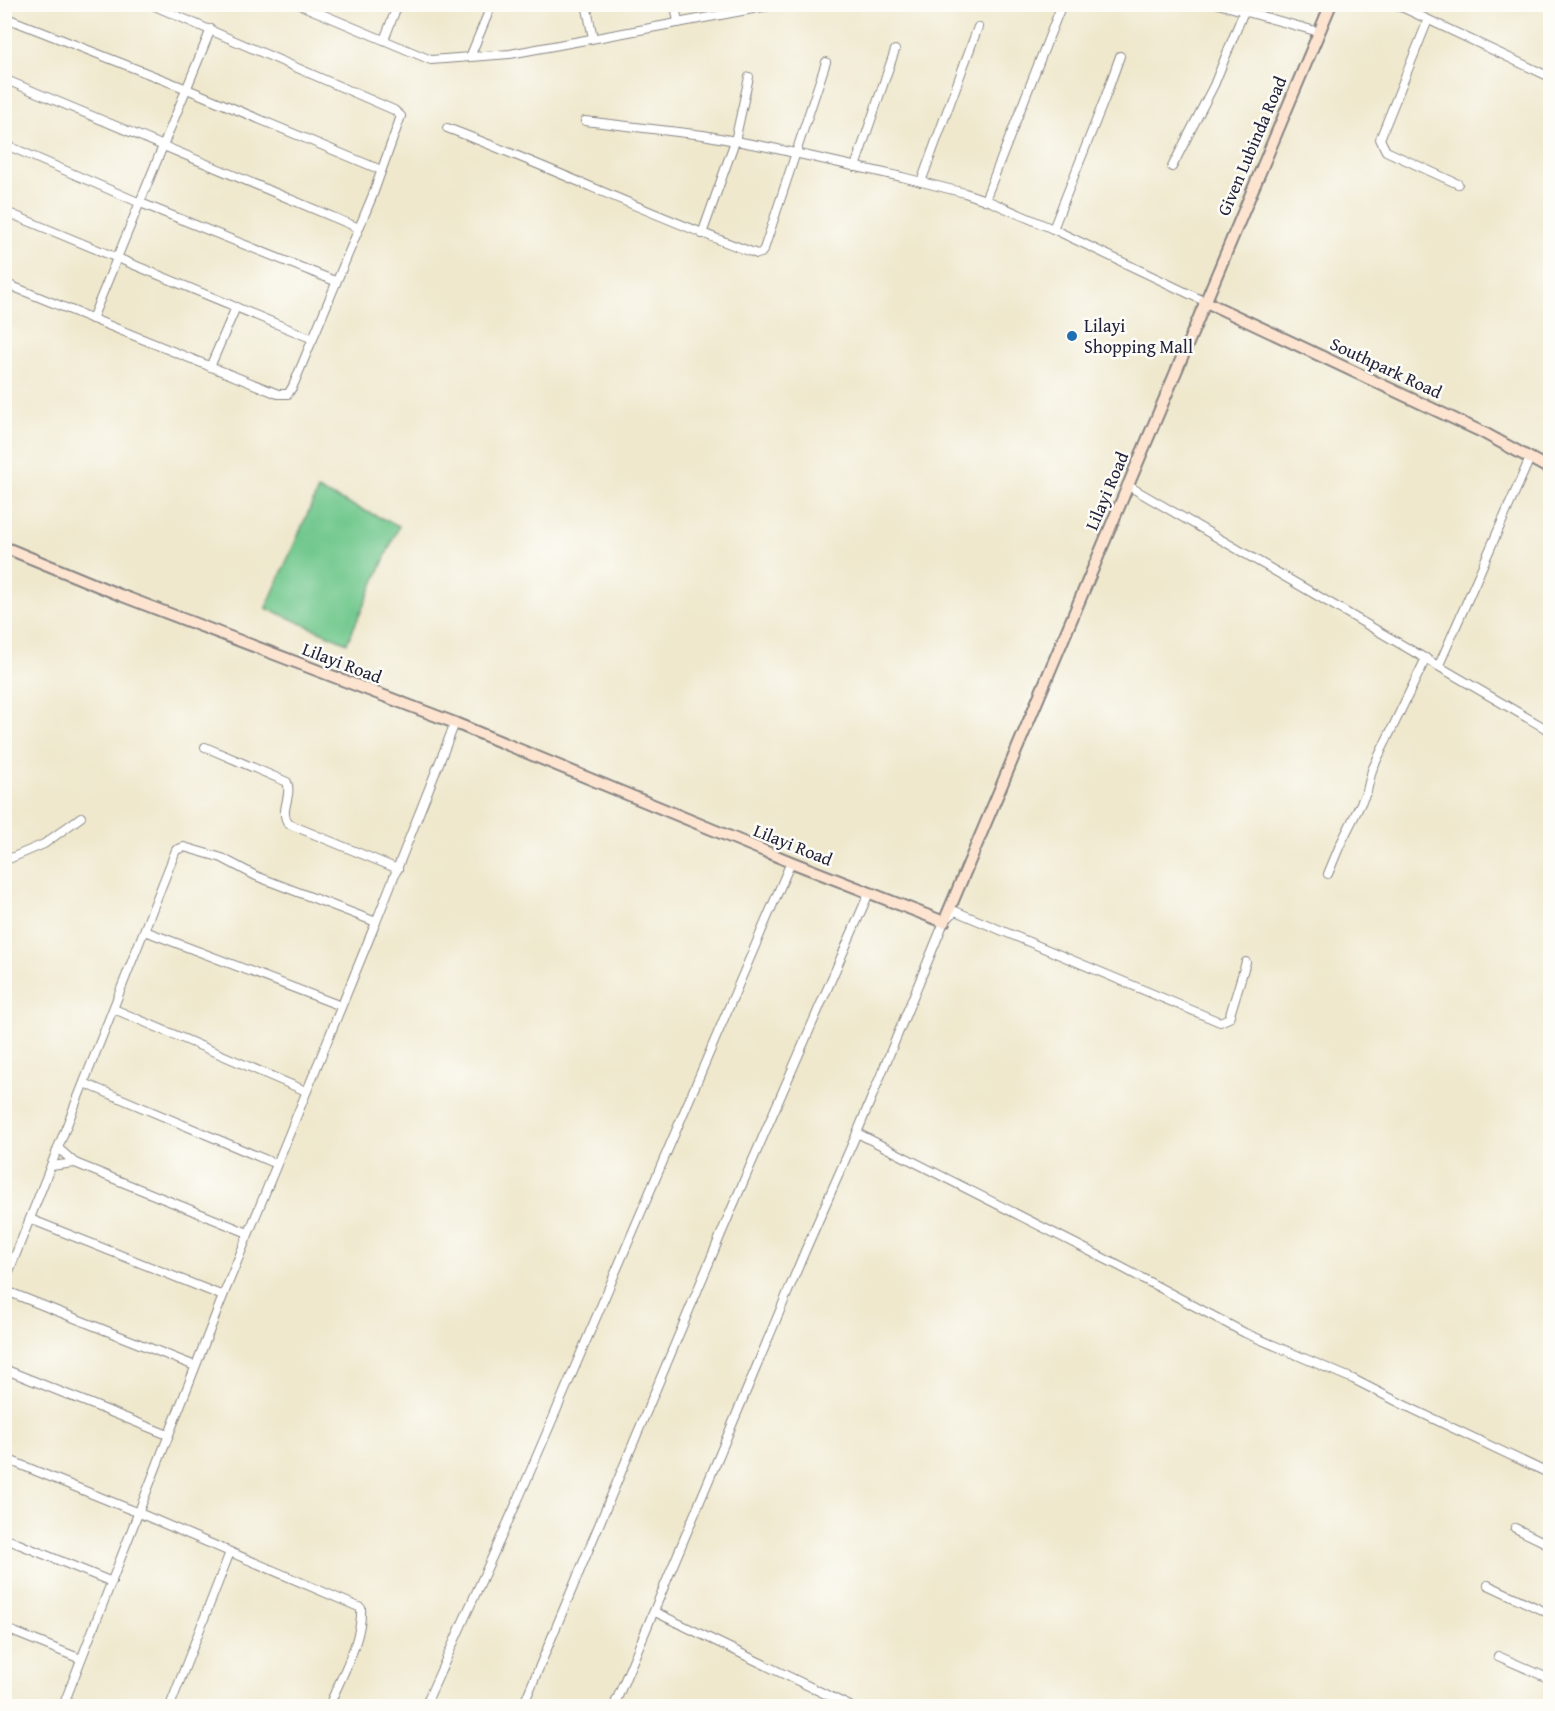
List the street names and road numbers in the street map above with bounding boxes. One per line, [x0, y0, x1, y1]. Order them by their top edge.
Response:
street label: Given Lubinda Road [1210, 71, 1293, 220]
street label: Southpark Road [1326, 330, 1447, 405]
street label: Lilayi Road [1078, 447, 1135, 534]
street label: Lilayi Road [299, 635, 386, 690]
street label: Lilayi Road [750, 816, 837, 873]

